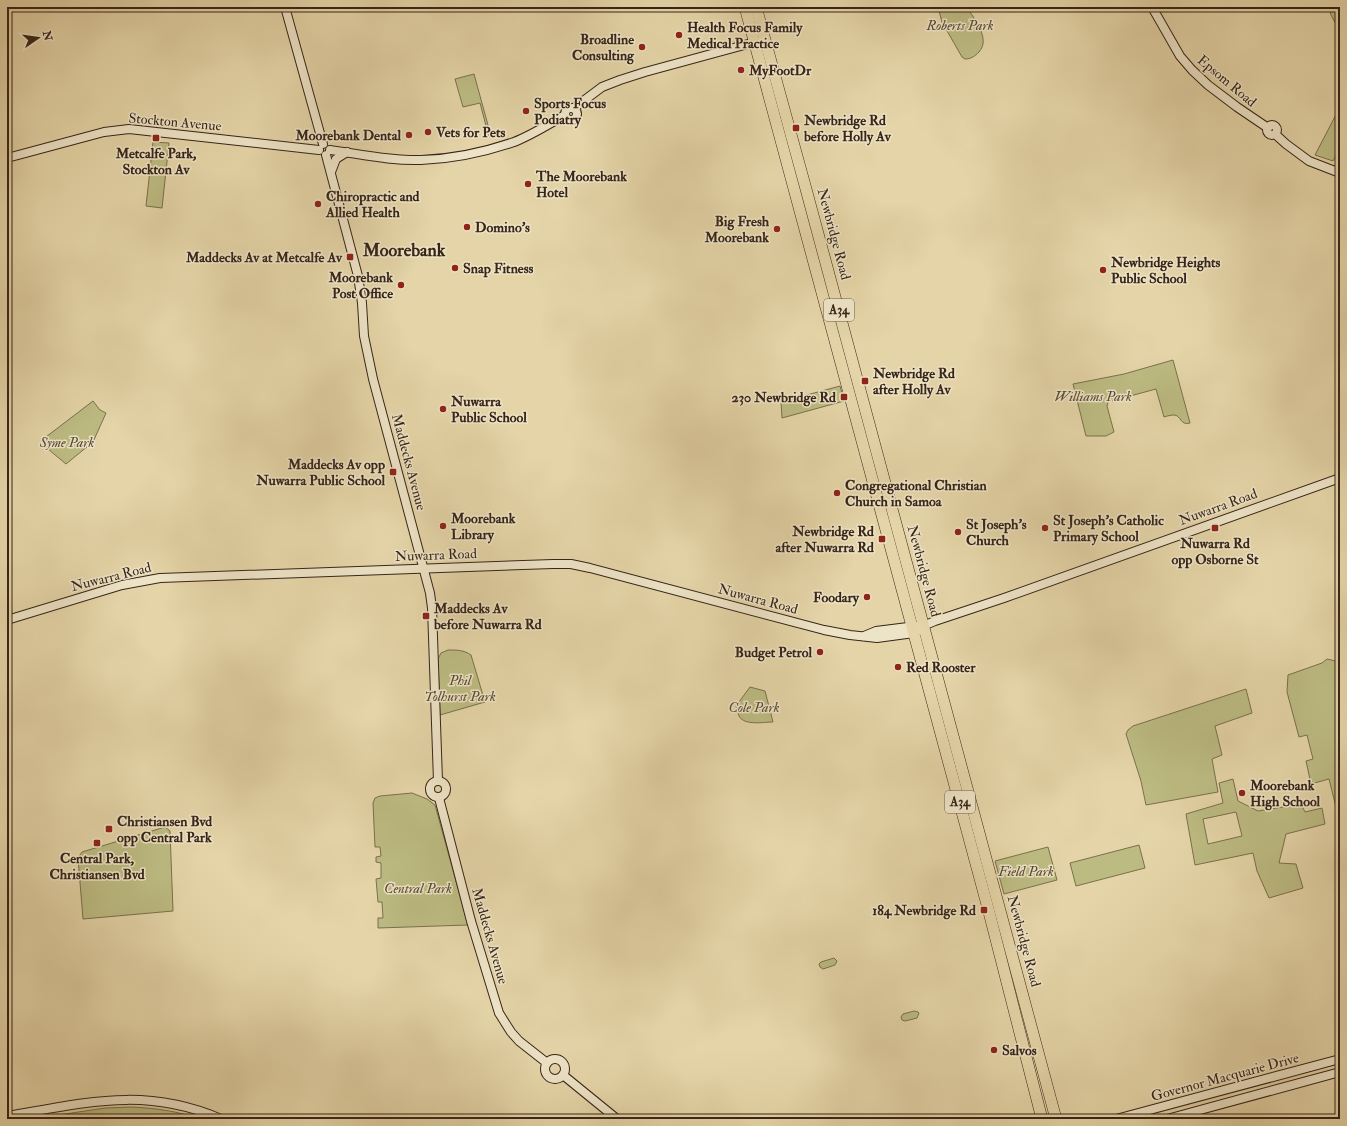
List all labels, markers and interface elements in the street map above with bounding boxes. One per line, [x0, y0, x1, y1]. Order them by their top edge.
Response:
park label: Roberts Park [925, 17, 994, 34]
north arrow [18, 18, 58, 58]
place label: Health Focus Family Medical Practice [686, 19, 803, 52]
text: N [40, 29, 55, 43]
marker: Health Focus Family Medical Practice [674, 30, 684, 40]
place label: Broadline Consulting [572, 31, 635, 65]
marker: Broadline Consulting [637, 42, 647, 52]
street label: Epsom Road [1193, 51, 1260, 111]
place label: MyFootDr [748, 62, 812, 80]
marker: MyFootDr [736, 65, 746, 75]
place label: Sports Focus Podiatry [534, 95, 606, 129]
marker: Sports Focus Podiatry [521, 106, 531, 116]
street label: Stockton Avenue [128, 109, 222, 135]
place label: Newbridge Rd before Holly Av [803, 112, 892, 146]
marker: Newbridge Rd before Holly Av [791, 123, 801, 133]
place label: Vets for Pets [435, 124, 505, 141]
place label: Moorebank Dental [294, 127, 401, 144]
marker: Vets for Pets [423, 127, 433, 137]
marker: Moorebank Dental [404, 130, 414, 140]
marker: Metcalfe Park, Stockton Av [151, 133, 161, 143]
place label: Metcalfe Park, Stockton Av [115, 145, 197, 178]
place label: The Moorebank Hotel [535, 168, 627, 201]
marker: The Moorebank Hotel [523, 179, 533, 189]
street label: Newbridge Road [814, 186, 854, 282]
place label: Chiropractic and Allied Health [325, 188, 420, 221]
marker: Chiropractic and Allied Health [313, 199, 323, 209]
place label: Big Fresh Moorebank [704, 213, 770, 246]
place label: Domino's [475, 219, 530, 236]
marker: Domino's [462, 222, 472, 232]
marker: Big Fresh Moorebank [772, 224, 782, 234]
district label: Moorebank [362, 239, 446, 262]
place label: Maddecks Av at Metcalfe Av [185, 249, 343, 266]
marker: Maddecks Av at Metcalfe Av [345, 252, 355, 262]
place label: Newbridge Heights Public School [1110, 254, 1221, 287]
place label: Snap Fitness [463, 260, 533, 278]
marker: Snap Fitness [450, 263, 460, 273]
marker: Newbridge Heights Public School [1098, 265, 1108, 275]
place label: Moorebank Post Office [328, 269, 393, 302]
marker: Moorebank Post Office [396, 280, 406, 290]
road number: A34 [824, 299, 854, 321]
place label: Newbridge Rd after Holly Av [872, 365, 955, 399]
marker: Newbridge Rd after Holly Av [860, 376, 870, 386]
park label: Williams Park [1054, 388, 1132, 405]
place label: 230 Newbridge Rd [732, 389, 836, 407]
marker: 230 Newbridge Rd [839, 392, 849, 402]
place label: Nuwarra Public School [450, 393, 527, 426]
marker: Nuwarra Public School [438, 404, 448, 414]
street label: Maddecks Avenue [388, 412, 430, 512]
park label: Syme Park [39, 434, 95, 451]
place label: Maddecks Av opp Nuwarra Public School [255, 456, 385, 489]
marker: Maddecks Av opp Nuwarra Public School [388, 467, 398, 477]
place label: Congregational Christian Church in Samoa [845, 477, 988, 510]
street label: Nuwarra Road [1176, 485, 1260, 529]
marker: Congregational Christian Church in Samoa [832, 488, 842, 498]
place label: Moorebank Library [450, 510, 516, 544]
place label: St Joseph's Catholic Primary School [1053, 512, 1164, 546]
place label: St Joseph's Church [966, 516, 1027, 549]
marker: Moorebank Library [438, 521, 448, 531]
place label: Newbridge Rd after Nuwarra Rd [775, 523, 874, 556]
street label: Newbridge Road [904, 523, 944, 619]
marker: St Joseph's Catholic Primary School [1040, 523, 1050, 533]
marker: Nuwarra Rd opp Osborne St [1210, 523, 1220, 533]
marker: St Joseph's Church [953, 527, 963, 537]
marker: Newbridge Rd after Nuwarra Rd [877, 534, 887, 544]
place label: Nuwarra Rd opp Osborne St [1171, 535, 1259, 569]
street label: Nuwarra Road [395, 545, 477, 565]
street label: Nuwarra Road [69, 559, 153, 595]
street label: Nuwarra Road [716, 580, 800, 618]
place label: Foodary [813, 589, 860, 607]
marker: Foodary [862, 592, 872, 602]
place label: Maddecks Av before Nuwarra Rd [433, 600, 542, 633]
marker: Maddecks Av before Nuwarra Rd [421, 611, 431, 621]
place label: Budget Petrol [735, 644, 812, 662]
marker: Budget Petrol [815, 647, 825, 657]
place label: Red Rooster [906, 659, 976, 676]
marker: Red Rooster [893, 662, 903, 672]
park label: Phil Tolhurst Park [424, 672, 496, 705]
park label: Cole Park [728, 699, 780, 716]
place label: Moorebank High School [1249, 777, 1321, 811]
marker: Moorebank High School [1237, 788, 1247, 798]
road number: A34 [945, 791, 975, 813]
place label: Christiansen Bvd opp Central Park [117, 813, 212, 847]
marker: Christiansen Bvd opp Central Park [104, 824, 114, 834]
marker: Central Park, Christiansen Bvd [92, 838, 102, 848]
place label: Central Park, Christiansen Bvd [49, 850, 145, 883]
park label: Field Park [997, 863, 1054, 880]
park label: Central Park [384, 880, 452, 897]
street label: Maddecks Avenue [468, 886, 512, 986]
street label: Newbridge Road [1004, 893, 1044, 989]
place label: 184 Newbridge Rd [872, 902, 976, 920]
marker: 184 Newbridge Rd [979, 905, 989, 915]
place label: Salvos [1002, 1042, 1037, 1059]
marker: Salvos [989, 1045, 999, 1055]
street label: Governor Macquarie Drive [1149, 1049, 1301, 1105]

